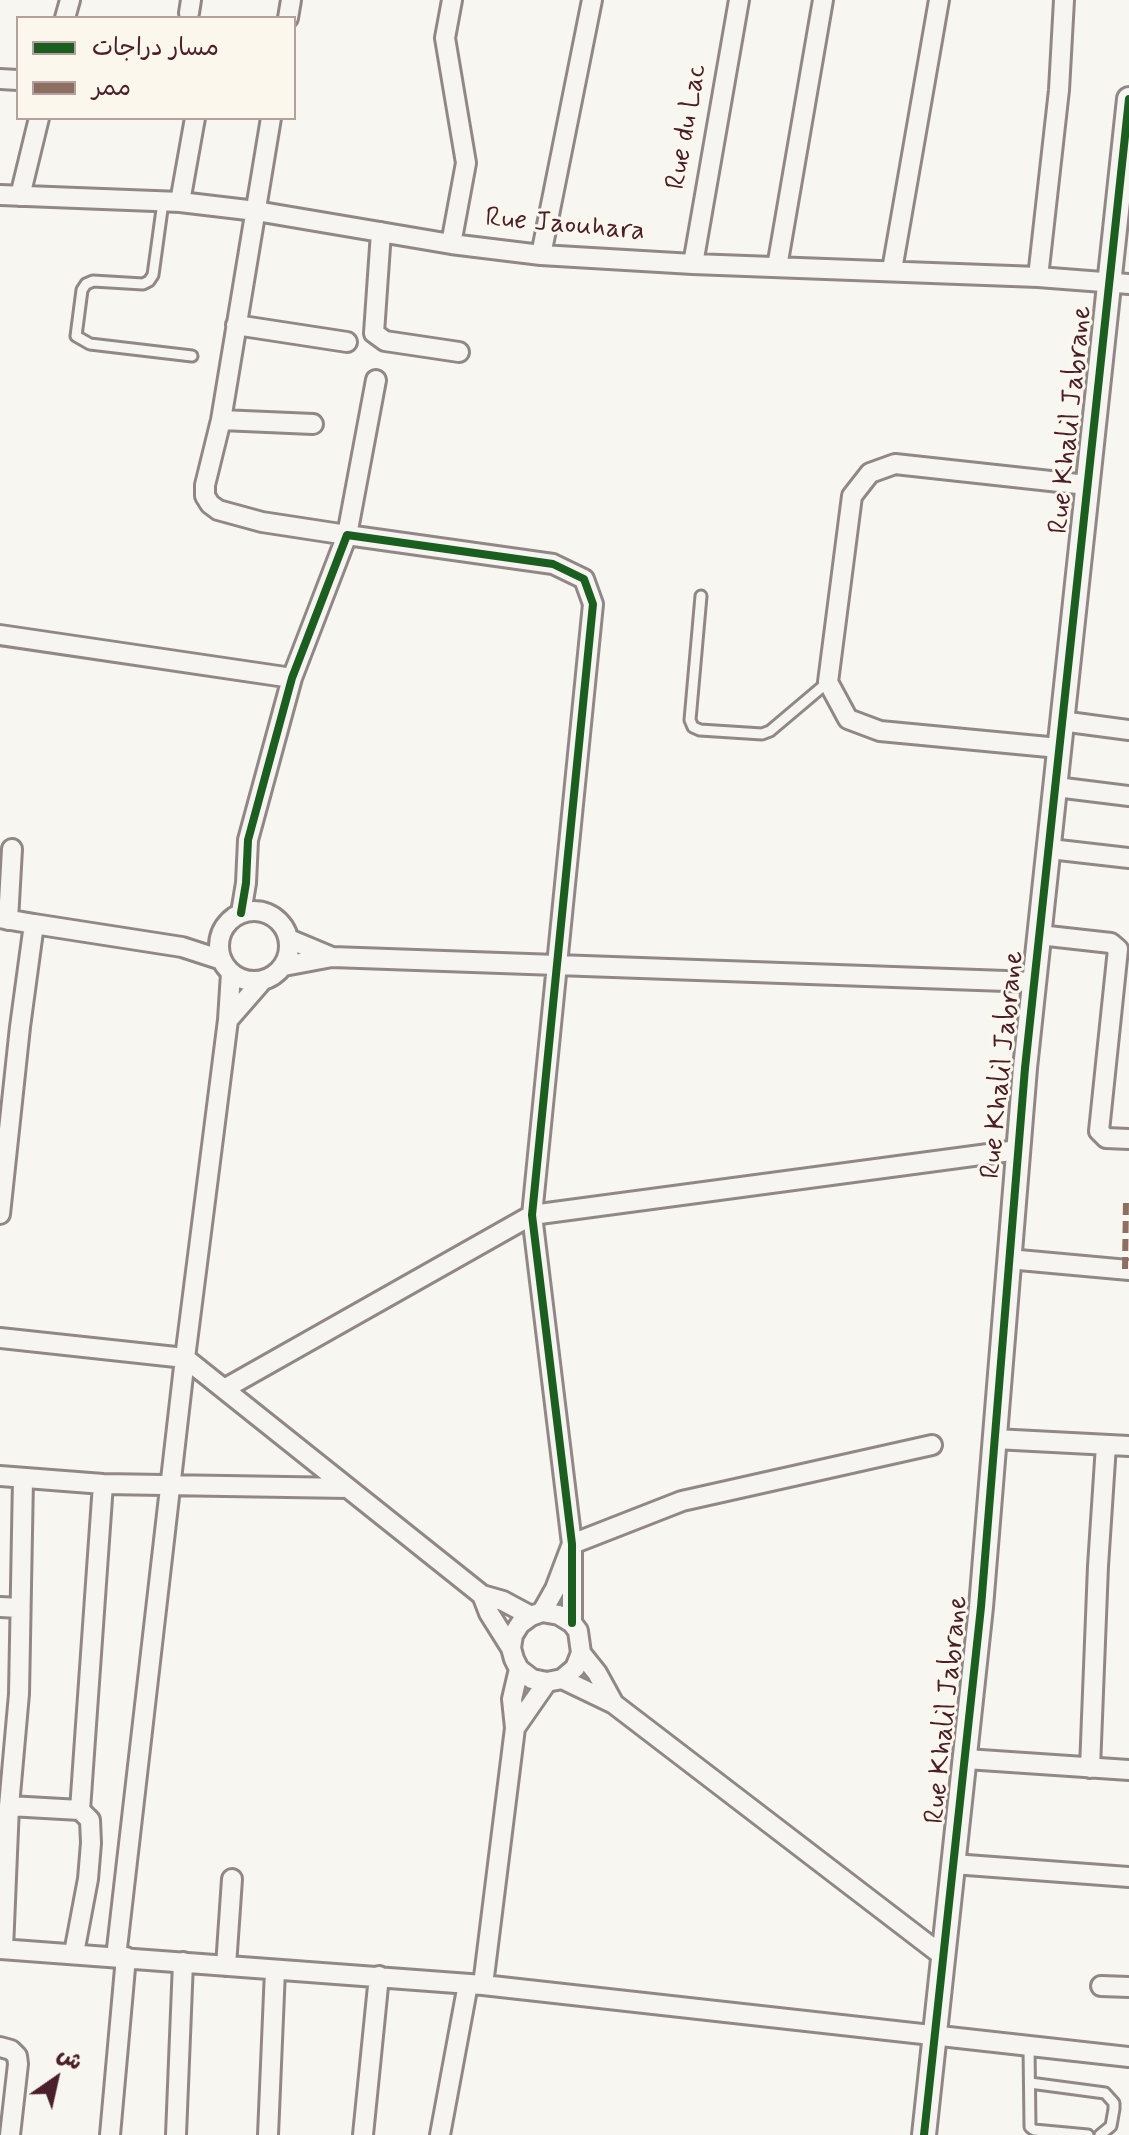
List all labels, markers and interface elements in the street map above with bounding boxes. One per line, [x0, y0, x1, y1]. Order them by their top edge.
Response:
legend [16, 16, 296, 120]
text: مسار دراجات [92, 33, 219, 64]
street label: Rue du Lac [660, 62, 716, 192]
text: ممر [92, 73, 131, 104]
street label: Rue Jaouhara [484, 202, 646, 250]
street label: Rue Khalil Jabrane [1043, 304, 1101, 536]
street label: Rue Khalil Jabrane [975, 949, 1033, 1181]
street label: Rue Khalil Jabrane [919, 1594, 977, 1826]
north arrow [16, 2039, 96, 2119]
text: ش [52, 2041, 87, 2077]

